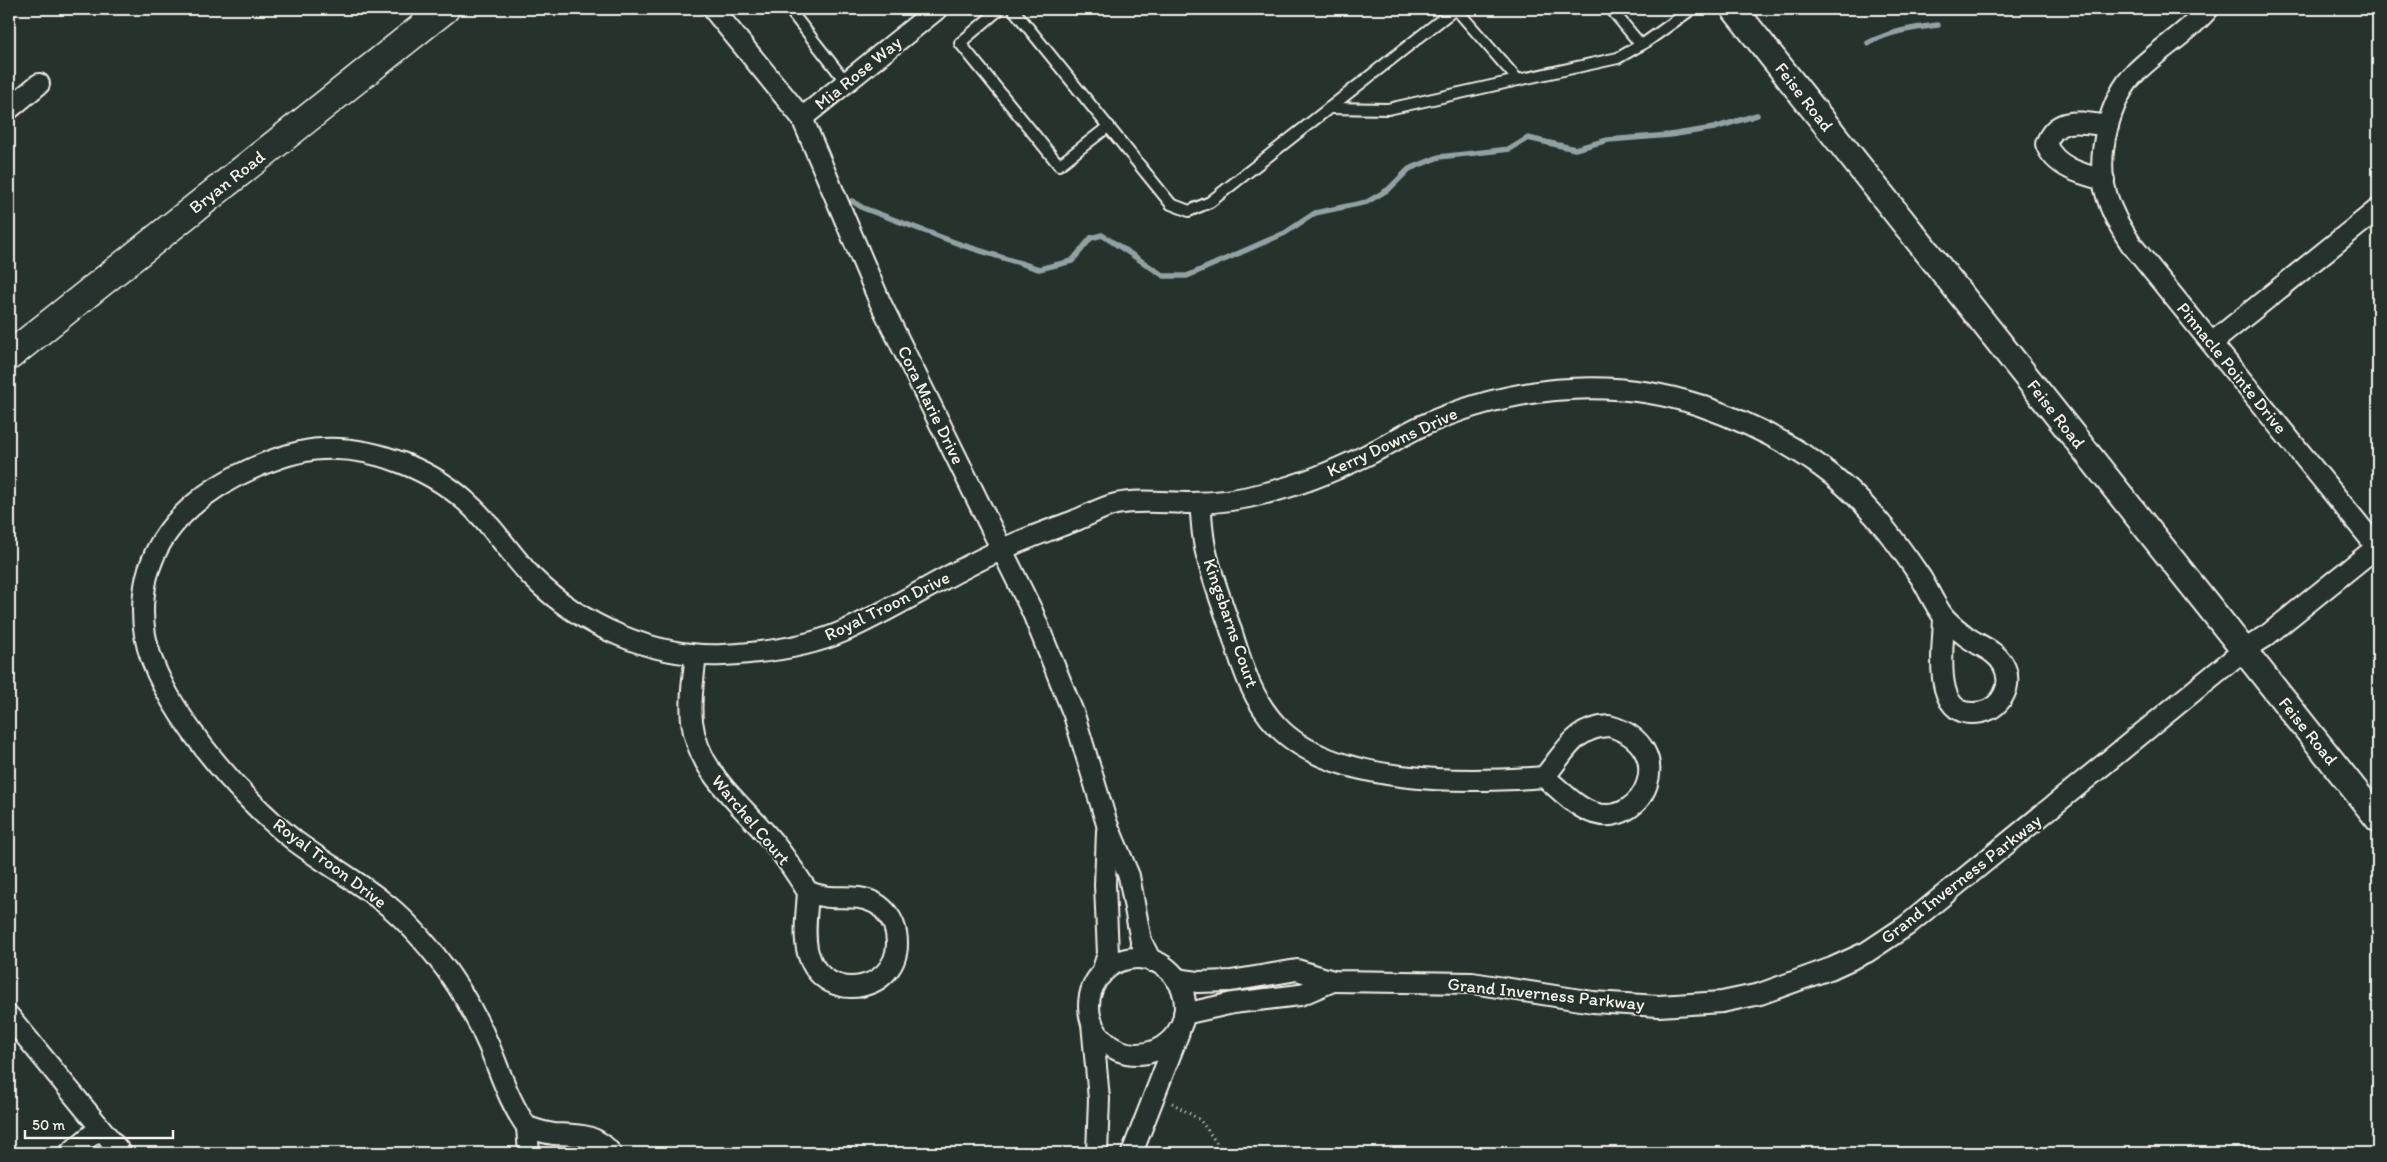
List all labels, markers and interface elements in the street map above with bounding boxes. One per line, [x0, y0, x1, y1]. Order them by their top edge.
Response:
street label: Mia Rose Way [810, 31, 906, 115]
street label: Feise Road [1770, 58, 1838, 136]
street label: Bryan Road [185, 145, 269, 219]
street label: Pinnacle Pointe Drive [2172, 298, 2292, 438]
street label: Cora Marie Drive [893, 342, 969, 468]
street label: Feise Road [2022, 375, 2090, 453]
street label: Kerry Downs Drive [1323, 402, 1461, 482]
street label: Kingsbarns Court [1199, 556, 1263, 691]
street label: Royal Troon Drive [821, 566, 953, 646]
street label: Feise Road [2274, 692, 2342, 770]
street label: Warchel Court [707, 770, 795, 870]
street label: Grand Inverness Parkway [1876, 809, 2046, 949]
street label: Royal Troon Drive [269, 813, 391, 913]
street label: Grand Inverness Parkway [1446, 973, 1646, 1015]
scale bar [25, 1107, 172, 1139]
text: 50 m [32, 1116, 65, 1134]

